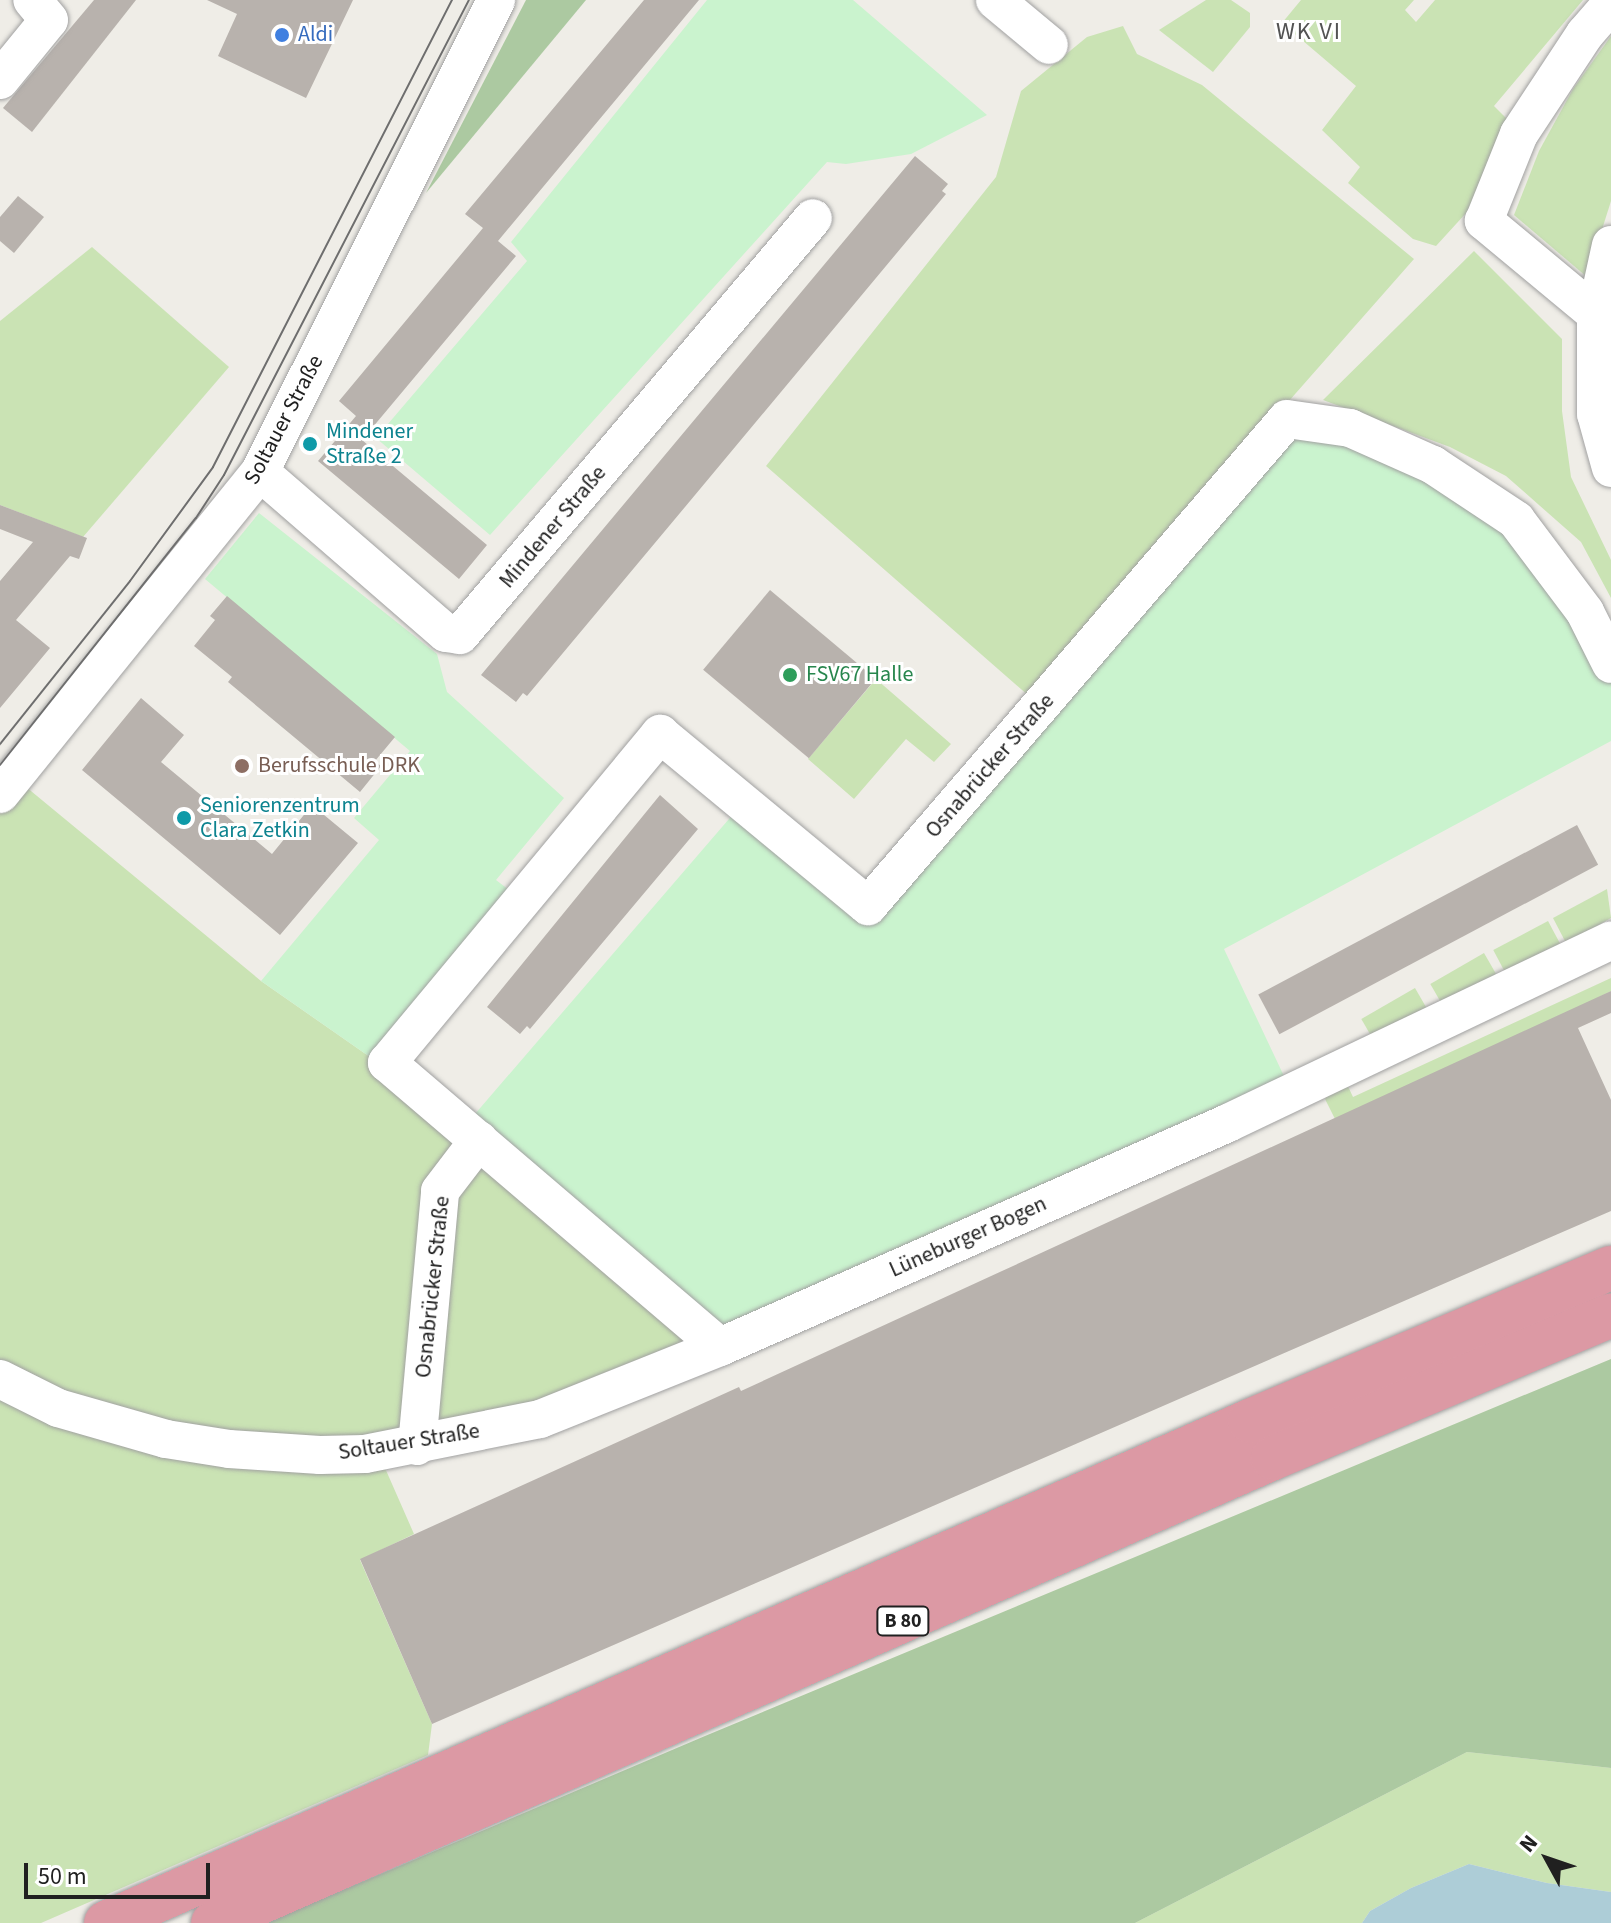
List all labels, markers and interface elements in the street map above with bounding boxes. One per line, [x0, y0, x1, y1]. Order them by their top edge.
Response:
district label: WK VI [1276, 18, 1342, 46]
place label: Aldi [298, 22, 333, 48]
marker: Aldi [273, 26, 291, 44]
street label: Soltauer Straße [239, 351, 329, 489]
place label: Mindener Straße 2 [326, 418, 413, 470]
marker: Mindener Straße 2 [301, 435, 319, 453]
street label: Mindener Straße [494, 460, 612, 594]
place label: FSV67 Halle [806, 662, 913, 688]
marker: FSV67 Halle [781, 666, 799, 684]
street label: Osnabrücker Straße [920, 688, 1060, 844]
place label: Berufsschule DRK [258, 753, 420, 779]
marker: Berufsschule DRK [233, 757, 251, 775]
place label: Seniorenzentrum Clara Zetkin [200, 792, 360, 844]
marker: Seniorenzentrum Clara Zetkin [175, 809, 193, 827]
street label: Lüneburger Bogen [885, 1191, 1051, 1283]
street label: Osnabrücker Straße [410, 1195, 456, 1379]
street label: Soltauer Straße [336, 1418, 482, 1466]
road number: B 80 [875, 1605, 931, 1637]
north arrow [1507, 1819, 1587, 1899]
text: N [1512, 1828, 1546, 1859]
scale bar [28, 1847, 214, 1897]
text: 50 m [38, 1859, 87, 1894]

